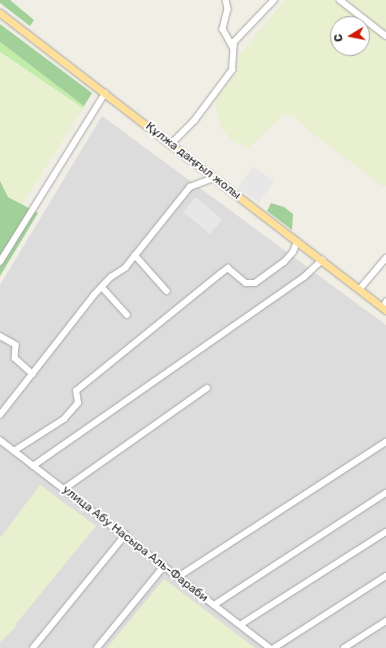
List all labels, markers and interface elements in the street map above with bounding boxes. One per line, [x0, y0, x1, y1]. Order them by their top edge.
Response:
north arrow [330, 16, 370, 56]
text: С [332, 33, 346, 43]
street label: Құлжа даңғыл жолы [142, 119, 244, 203]
street label: улица Абу Насыра Аль-Фараби [59, 483, 211, 605]

